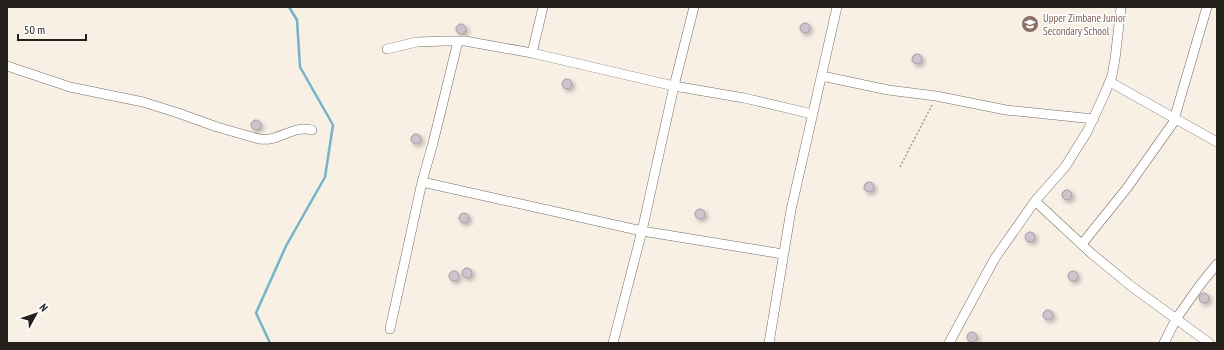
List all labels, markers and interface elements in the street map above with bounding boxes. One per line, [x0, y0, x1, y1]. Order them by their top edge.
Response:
place label: Upper Zimbane Junior Secondary School [1043, 11, 1126, 38]
school or university icon: Upper Zimbane Junior Secondary School [1020, 14, 1040, 34]
scale bar [18, 16, 86, 42]
text: 50 m [24, 22, 45, 37]
north arrow [16, 294, 56, 334]
text: N [36, 301, 51, 314]

